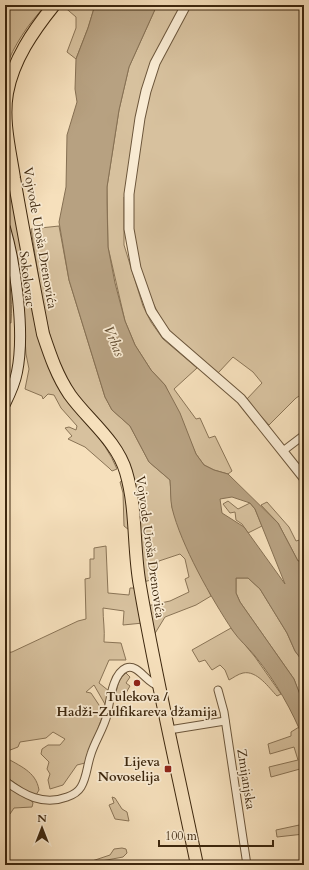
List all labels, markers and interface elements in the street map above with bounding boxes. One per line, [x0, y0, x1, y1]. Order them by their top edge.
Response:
street label: Vojvode Uroša Drenovića [19, 166, 61, 311]
street label: Sokolovac [15, 250, 39, 308]
water label: Vrbas [99, 322, 129, 360]
street label: Vojvode Uroša Drenovića [131, 475, 169, 620]
marker: Tulekova / Hadži-Zulfikareva džamija [132, 678, 142, 688]
place label: Tulekova / Hadži-Zulfikareva džamija [56, 688, 218, 721]
street label: Zmijanjska [232, 747, 260, 811]
place label: Lijeva Novoselija [98, 753, 161, 786]
marker: Lijeva Novoselija [163, 764, 173, 774]
north arrow [22, 808, 62, 848]
text: N [37, 811, 47, 826]
scale bar [159, 822, 273, 848]
text: 100 m [165, 828, 198, 844]

